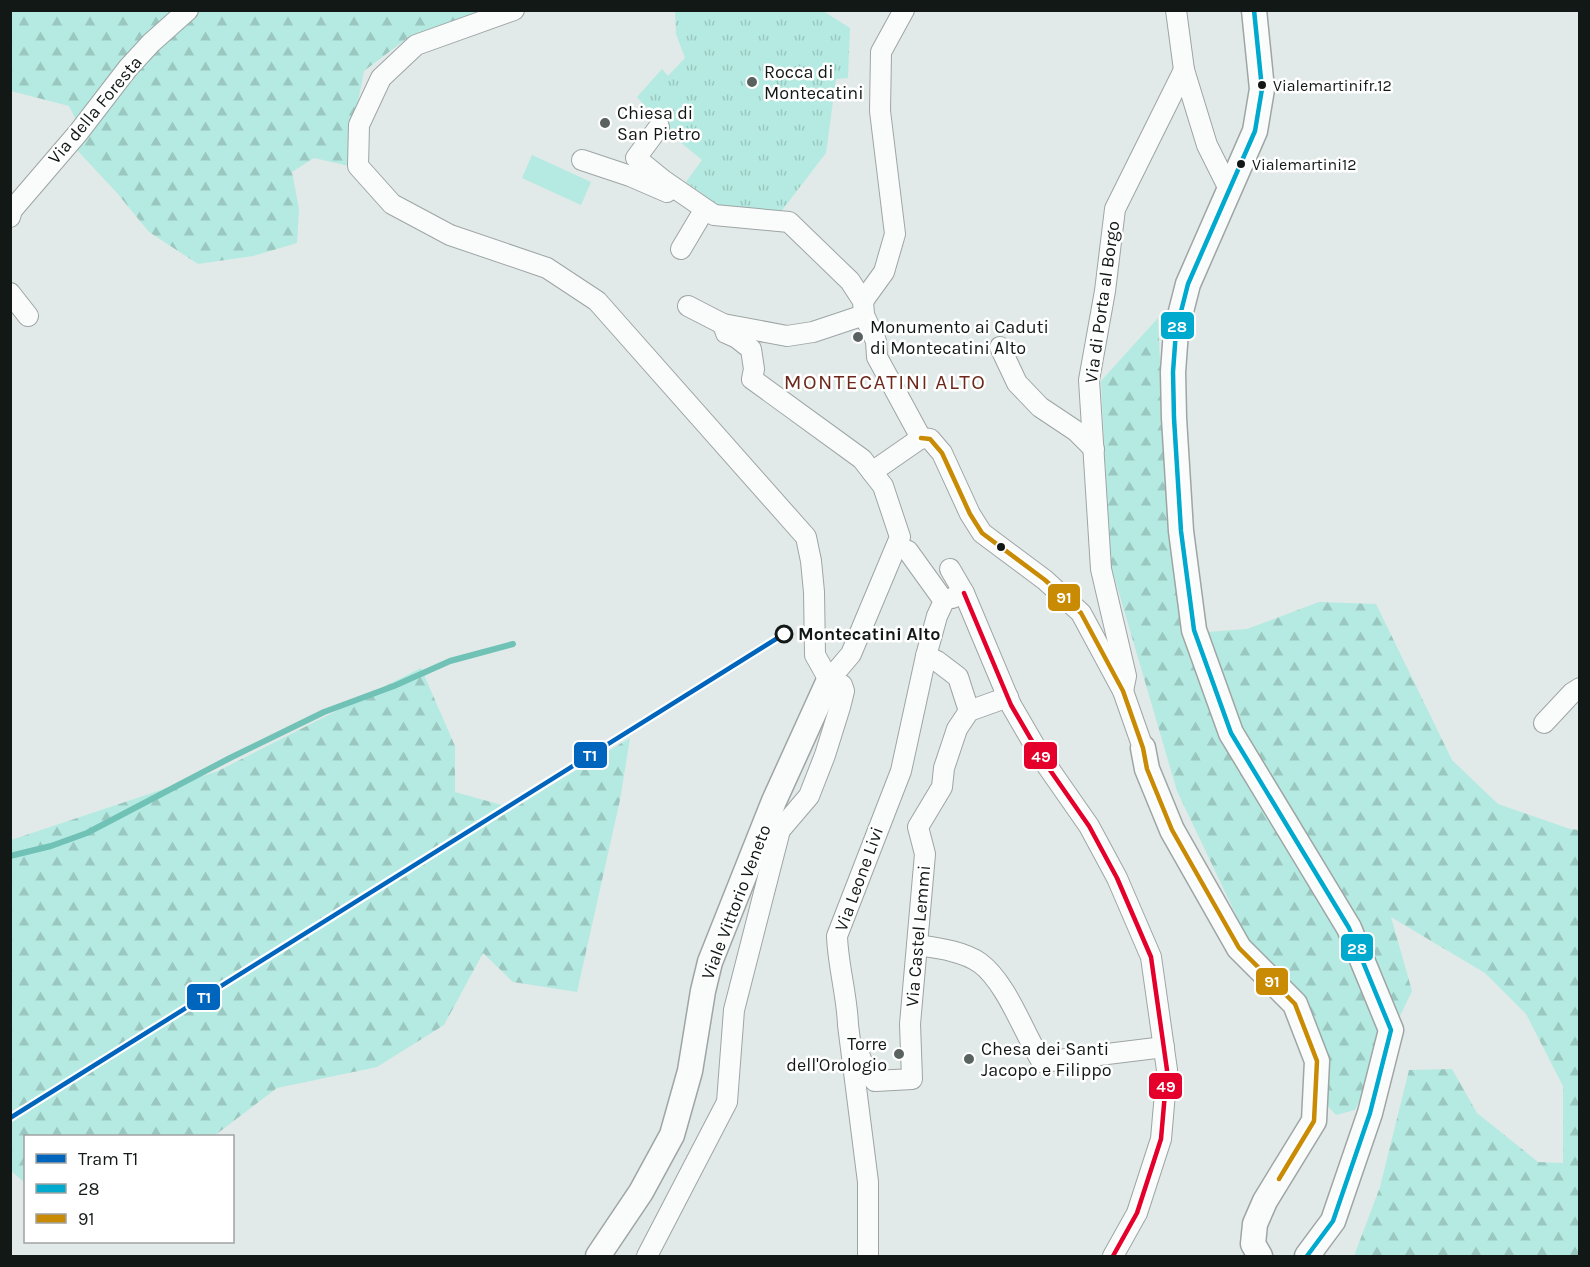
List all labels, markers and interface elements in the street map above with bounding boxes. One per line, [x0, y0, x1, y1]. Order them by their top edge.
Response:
street label: Via della Foresta [43, 51, 147, 169]
place label: Rocca di Montecatini [764, 61, 864, 104]
marker: Rocca di Montecatini [745, 75, 759, 89]
place label: Vialemartinifr.12 [1273, 76, 1392, 95]
marker: Vialemartinifr.12 [1256, 79, 1268, 91]
place label: Chiesa di San Pietro [617, 102, 701, 145]
marker: Chiesa di San Pietro [598, 116, 612, 130]
place label: Vialemartini12 [1252, 155, 1357, 174]
marker: Vialemartini12 [1235, 158, 1247, 170]
street label: Via di Porta al Borgo [1080, 219, 1124, 385]
line badge: 28 [1160, 311, 1195, 340]
place label: Monumento ai Caduti di Montecatini Alto [870, 316, 1049, 359]
text: 28 [1167, 317, 1187, 336]
marker: Monumento ai Caduti di Montecatini Alto [851, 330, 865, 344]
district label: MONTECATINI ALTO [784, 370, 986, 394]
unlabelled marker [995, 541, 1007, 553]
line badge: 91 [1047, 583, 1081, 612]
text: 91 [1056, 588, 1072, 607]
place label: Montecatini Alto [798, 623, 941, 645]
marker: Montecatini Alto [775, 625, 793, 643]
line badge: T1 [573, 741, 608, 769]
line badge: 49 [1023, 741, 1058, 770]
text: T1 [583, 746, 597, 765]
text: 49 [1031, 747, 1051, 766]
street label: Viale Vittorio Veneto [696, 821, 776, 983]
street label: Via Leone Livi [830, 824, 888, 934]
street label: Via Castel Lemmi [901, 864, 935, 1008]
line badge: 28 [1340, 933, 1374, 962]
text: 28 [1347, 939, 1367, 958]
line badge: 91 [1255, 967, 1289, 996]
text: 91 [1264, 972, 1280, 991]
line badge: T1 [186, 983, 221, 1011]
text: T1 [197, 988, 211, 1007]
place label: Torre dell'Orologio [786, 1033, 887, 1076]
place label: Chesa dei Santi Jacopo e Filippo [981, 1038, 1112, 1081]
marker: Torre dell'Orologio [892, 1047, 906, 1061]
marker: Chesa dei Santi Jacopo e Filippo [962, 1052, 976, 1066]
line badge: 49 [1148, 1072, 1183, 1100]
text: 49 [1156, 1077, 1176, 1096]
legend [24, 1135, 234, 1243]
text: Tram T1 [78, 1148, 138, 1170]
text: 28 [78, 1178, 100, 1200]
text: 91 [78, 1208, 94, 1230]

